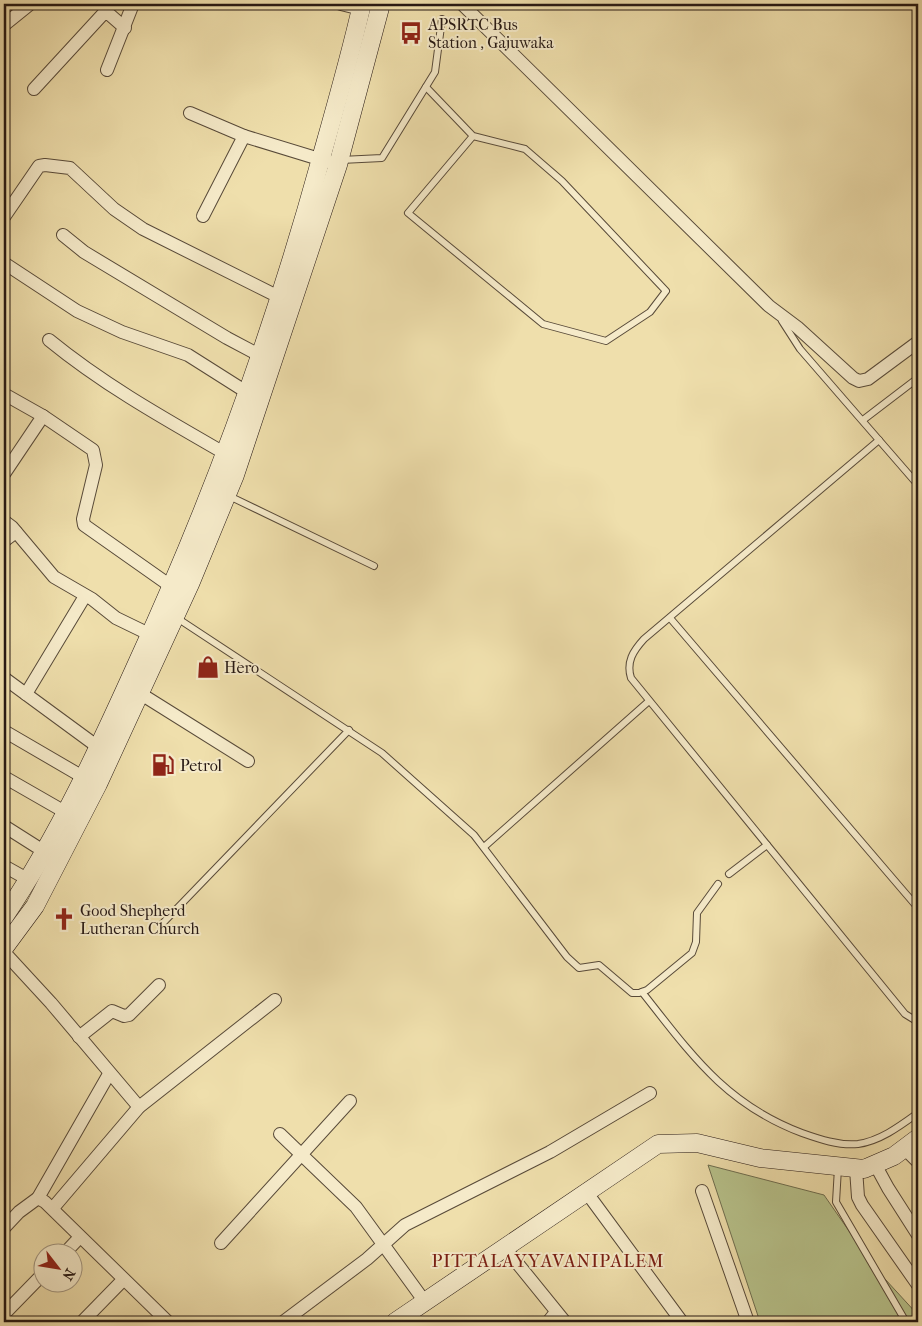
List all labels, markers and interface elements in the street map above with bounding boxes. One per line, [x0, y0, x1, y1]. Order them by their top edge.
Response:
place label: APSRTC Bus Station , Gajuwaka [427, 15, 554, 52]
bus stop icon: APSRTC Bus Station , Gajuwaka [398, 20, 424, 46]
shop icon: Hero [195, 654, 221, 680]
place label: Hero [224, 658, 259, 677]
fuel station icon: Petrol [150, 752, 176, 778]
place label: Petrol [180, 756, 223, 775]
place label: Good Shepherd Lutheran Church [80, 901, 199, 938]
church icon: Good Shepherd Lutheran Church [51, 906, 77, 932]
north arrow [32, 1244, 82, 1294]
district label: PITTALAYYAVANIPALEM [432, 1251, 664, 1272]
text: N [58, 1266, 79, 1284]

